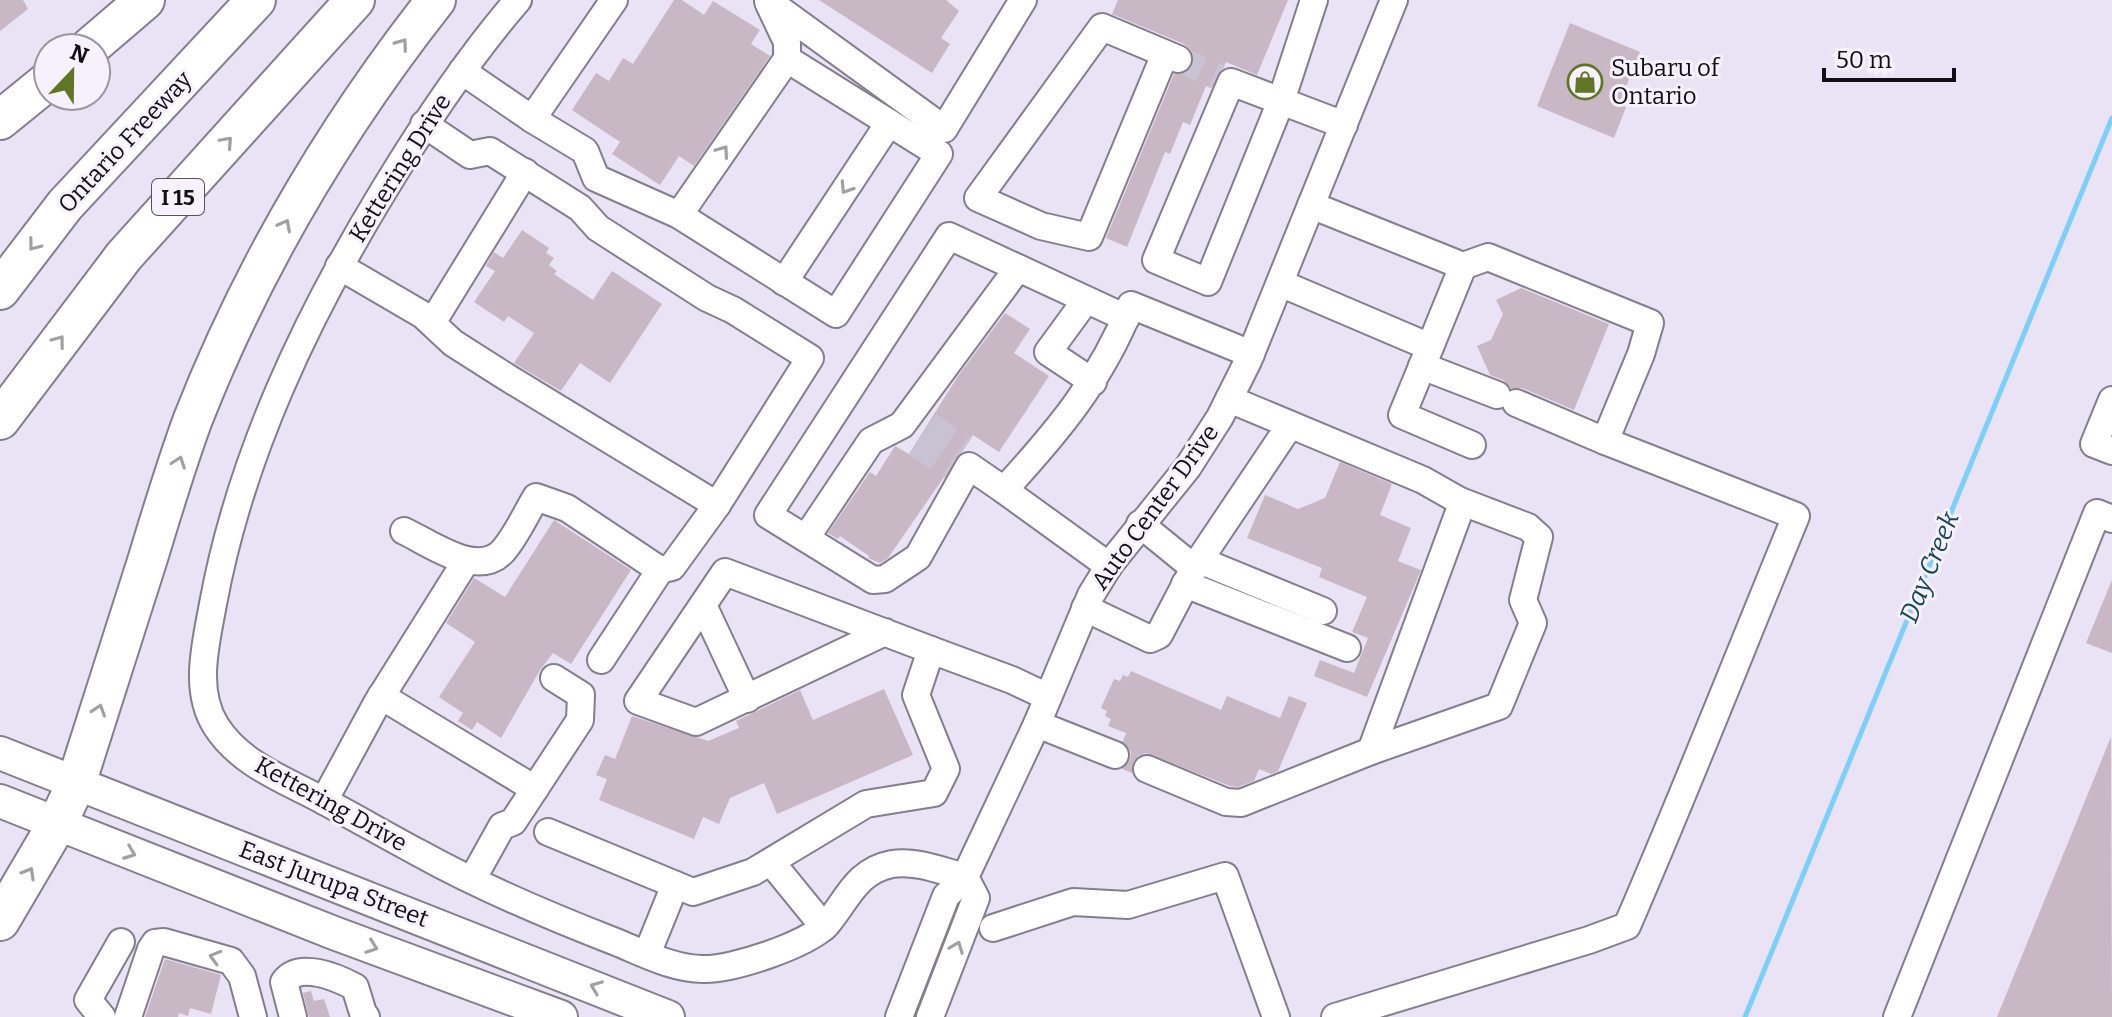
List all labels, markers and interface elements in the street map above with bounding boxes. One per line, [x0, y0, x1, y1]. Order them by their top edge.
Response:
north arrow [32, 32, 112, 112]
scale bar [1824, 32, 1954, 82]
text: N [66, 38, 92, 70]
one-way arrow [393, 38, 407, 52]
text: 50 m [1836, 46, 1892, 74]
place label: Subaru of Ontario [1611, 54, 1721, 110]
shop icon: Subaru of Ontario [1566, 63, 1604, 101]
street label: Ontario Freeway [52, 65, 198, 218]
street label: Kettering Drive [343, 89, 457, 247]
one-way arrow [217, 137, 231, 152]
one-way arrow [713, 145, 728, 159]
road number: I 15 [152, 179, 204, 215]
one-way arrow [841, 180, 856, 194]
one-way arrow [276, 219, 291, 234]
one-way arrow [30, 236, 44, 250]
one-way arrow [50, 335, 64, 350]
street label: Auto Center Drive [1086, 419, 1224, 595]
one-way arrow [169, 456, 185, 470]
water label: Day Creek [1893, 506, 1966, 627]
one-way arrow [90, 703, 106, 717]
street label: Kettering Drive [250, 751, 412, 857]
street label: East Jurupa Street [235, 835, 433, 933]
one-way arrow [122, 843, 136, 860]
one-way arrow [19, 867, 35, 882]
one-way arrow [364, 937, 378, 954]
one-way arrow [947, 941, 964, 955]
one-way arrow [208, 949, 222, 966]
one-way arrow [590, 980, 604, 997]

